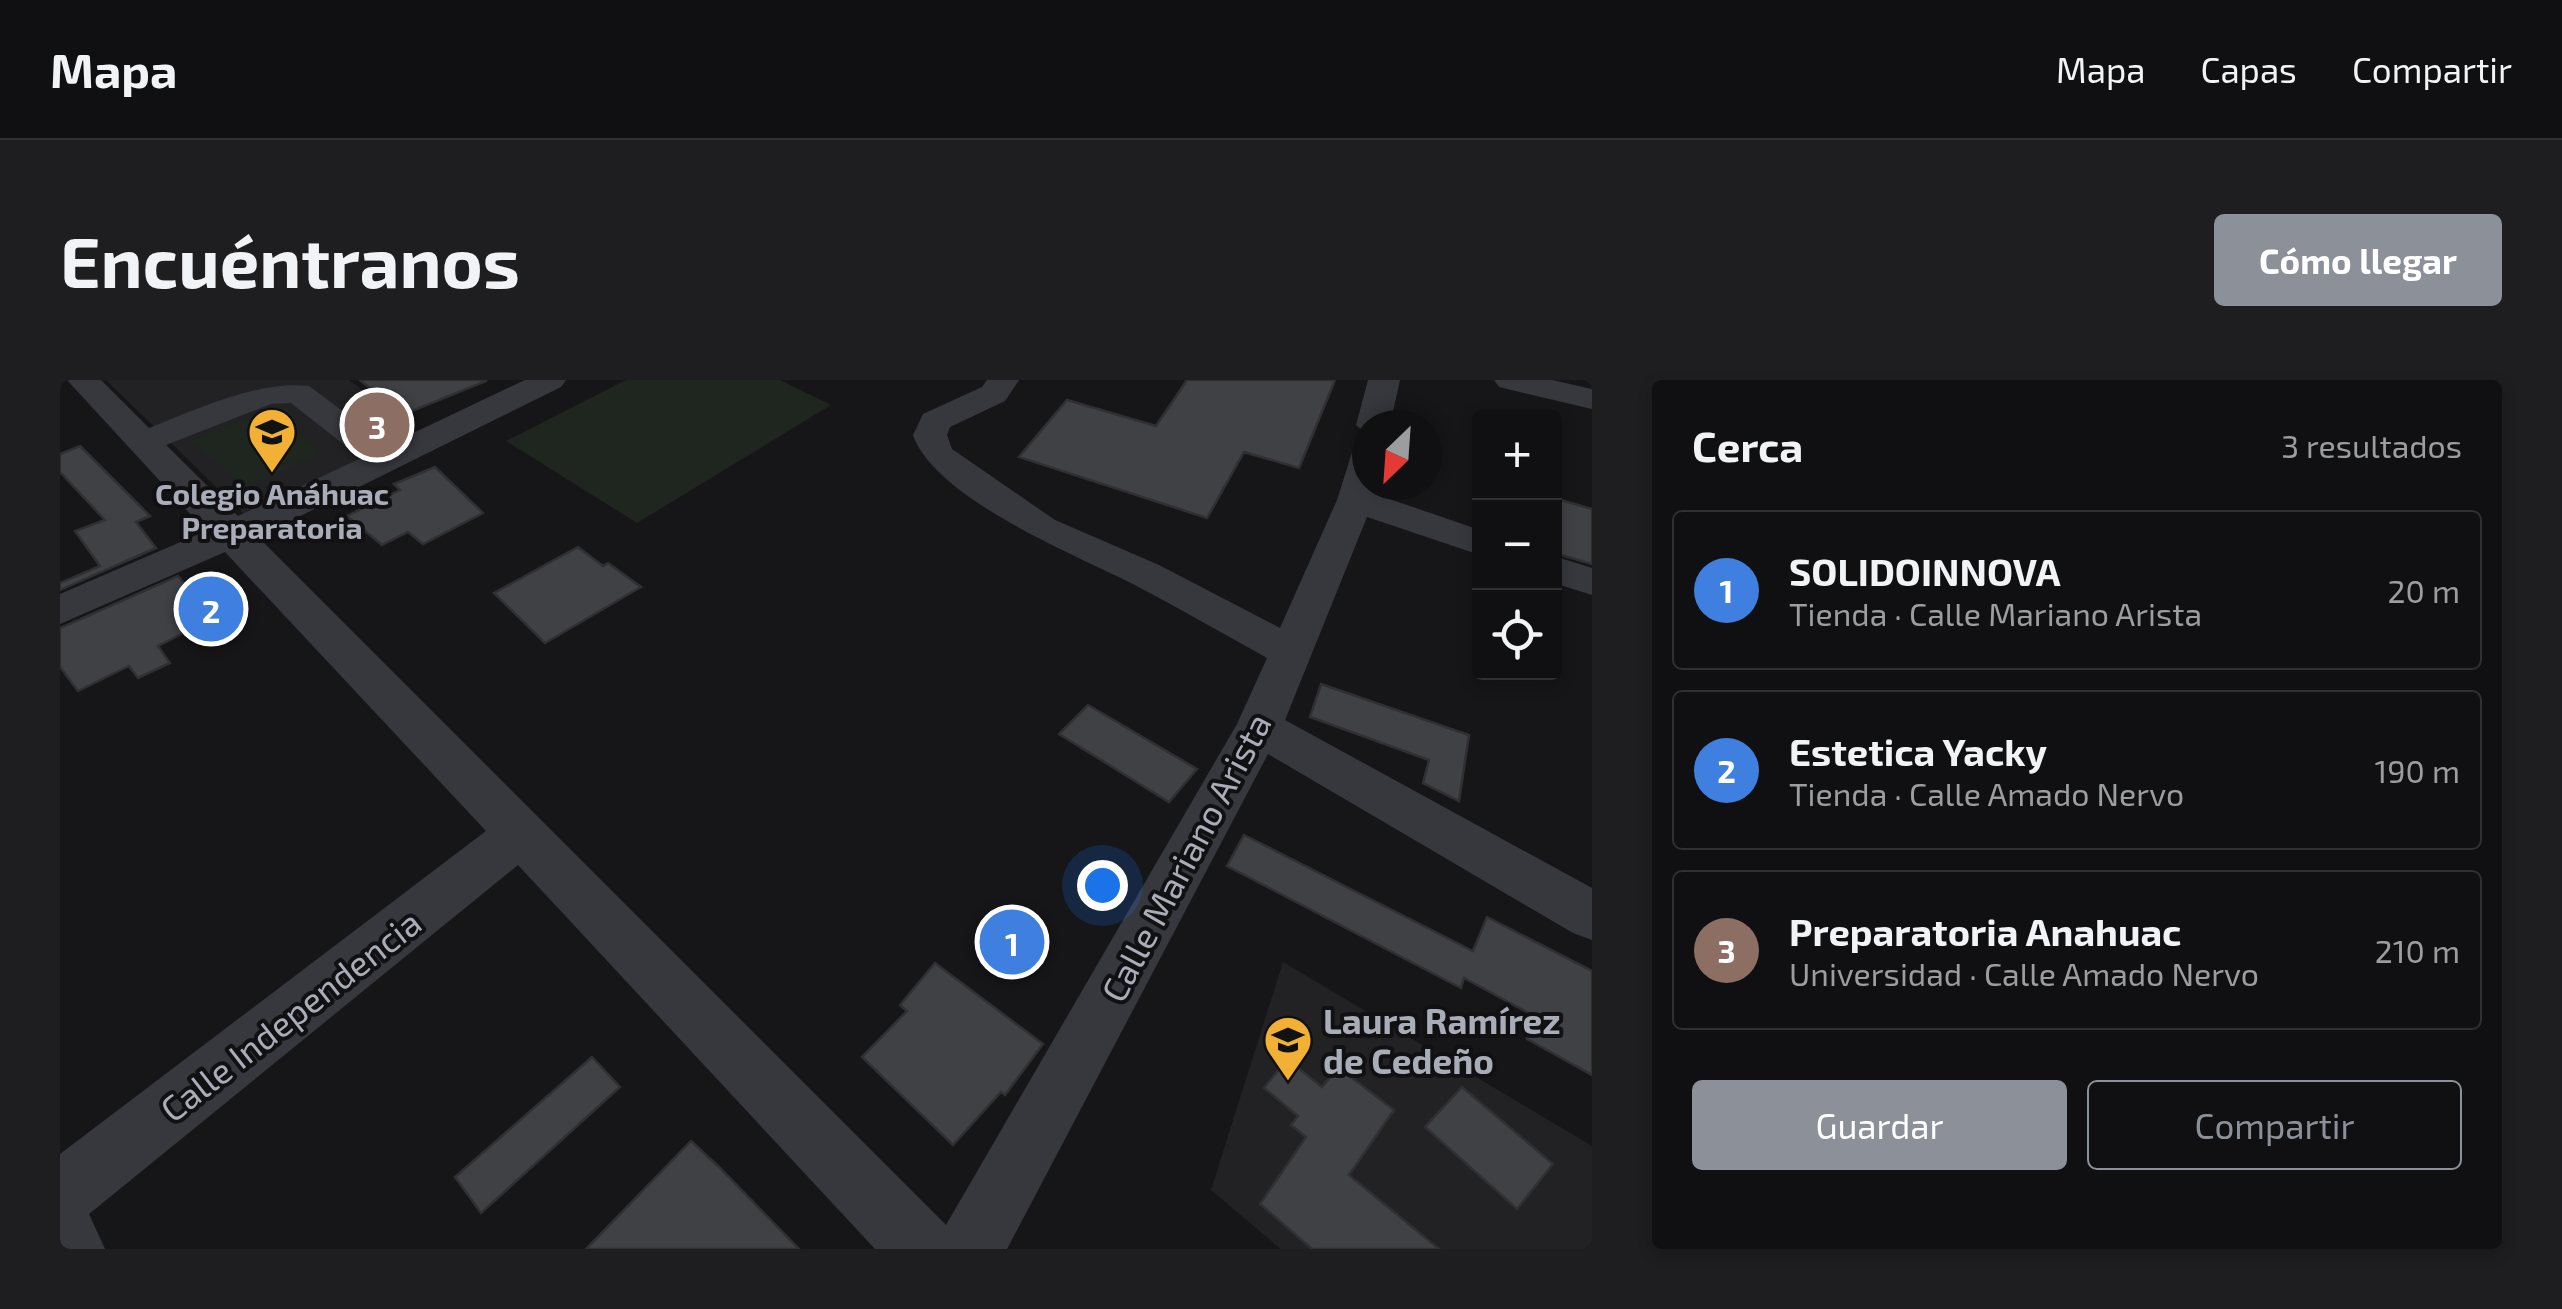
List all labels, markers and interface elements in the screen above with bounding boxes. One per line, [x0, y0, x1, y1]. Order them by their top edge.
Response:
text: Mapa [50, 40, 177, 98]
text: Mapa [2056, 48, 2145, 90]
text: Capas [2200, 48, 2297, 90]
text: Compartir [2352, 48, 2512, 90]
button: Cómo llegar [2214, 214, 2502, 306]
text: Encuéntranos [60, 218, 520, 302]
pin: 3 [344, 388, 410, 462]
school or university icon: Colegio Anáhuac Preparatoria [246, 406, 298, 474]
north arrow [1352, 410, 1442, 500]
map controls [1472, 410, 1562, 680]
button: + [1472, 410, 1562, 500]
text: Cerca [1692, 420, 1803, 470]
text: 3 resultados [2281, 426, 2462, 464]
place label: Colegio Anáhuac Preparatoria [155, 475, 389, 545]
button: − [1472, 500, 1562, 590]
text: SOLIDOINNOVA [1789, 548, 2061, 594]
text: 1 [1720, 571, 1733, 609]
text: 20 m [2388, 571, 2460, 609]
pin: 2 [178, 572, 244, 646]
button: locate [1472, 590, 1562, 680]
text: Tienda · Calle Mariano Arista [1789, 594, 2202, 632]
street label: Calle Mariano Arista [1091, 706, 1279, 1008]
text: Estetica Yacky [1789, 728, 2047, 774]
text: 2 [1717, 751, 1736, 789]
text: 190 m [2374, 751, 2460, 789]
text: Tienda · Calle Amado Nervo [1789, 774, 2184, 812]
your location [1077, 860, 1128, 911]
street label: Calle Independencia [152, 900, 428, 1130]
pin: 1 [980, 904, 1044, 980]
text: Preparatoria Anahuac [1789, 908, 2181, 954]
text: 3 [1717, 931, 1736, 969]
text: 210 m [2375, 931, 2460, 969]
text: Universidad · Calle Amado Nervo [1789, 954, 2259, 992]
place label: Laura Ramírez de Cedeño [1323, 999, 1561, 1081]
school or university icon: Laura Ramírez de Cedeño [1262, 1014, 1314, 1082]
button: Guardar [1692, 1080, 2067, 1170]
button: Compartir [2087, 1080, 2462, 1170]

